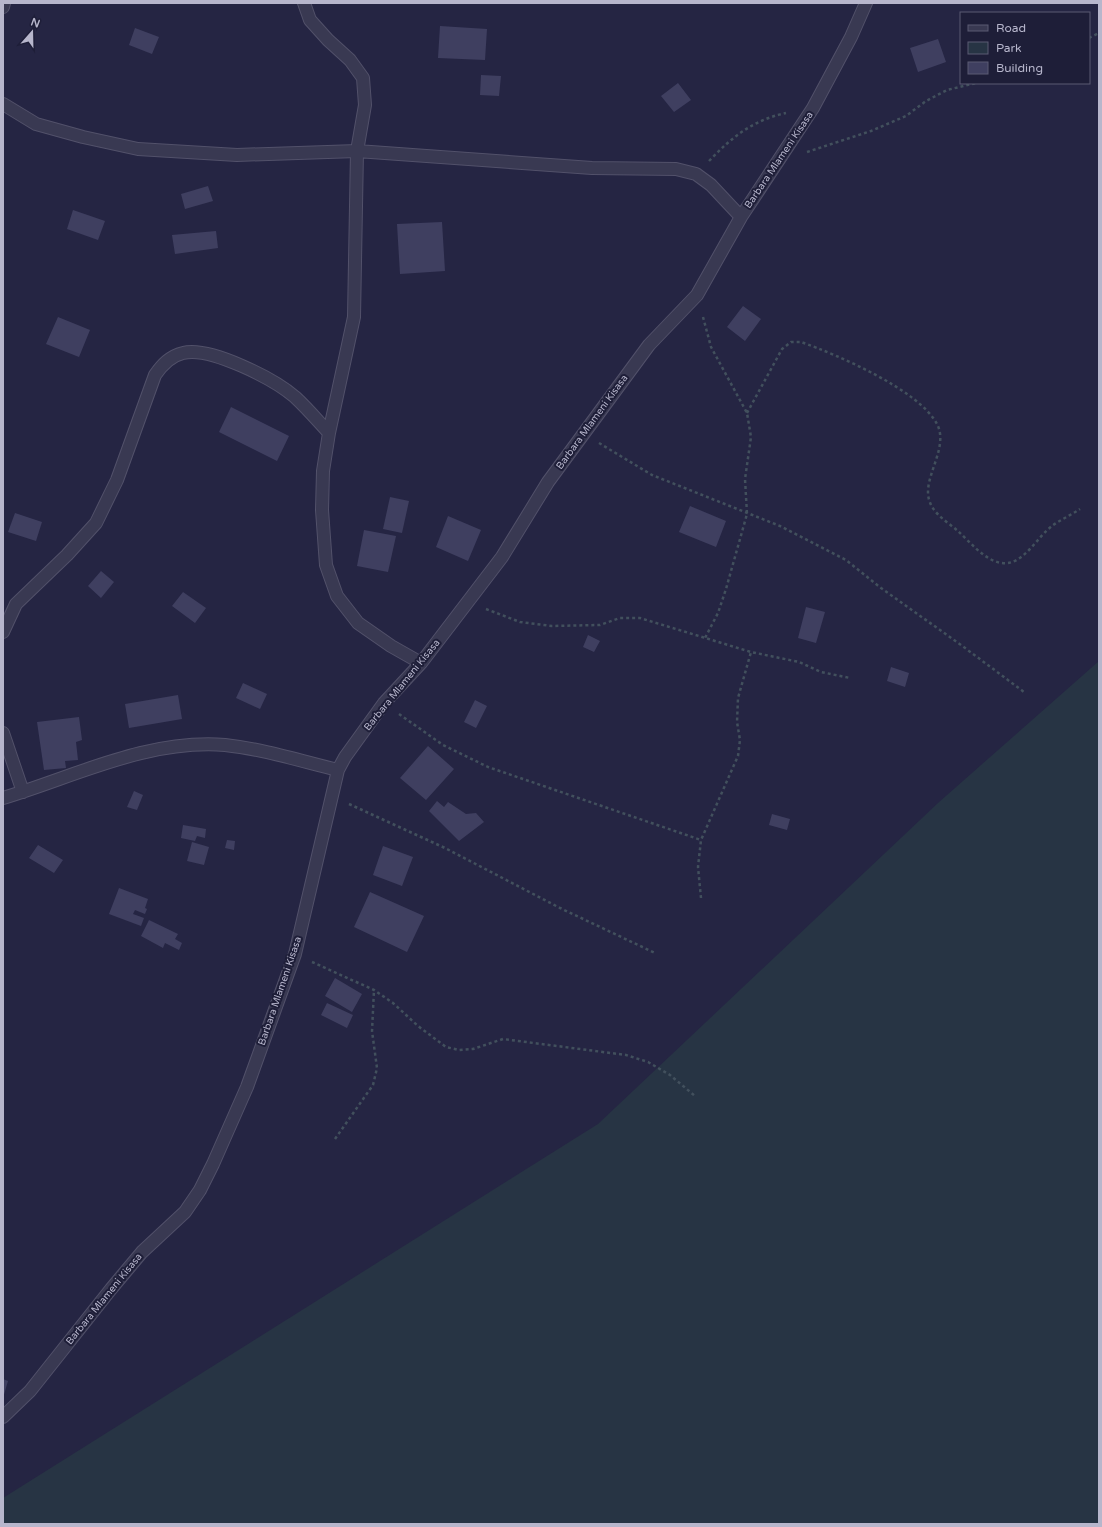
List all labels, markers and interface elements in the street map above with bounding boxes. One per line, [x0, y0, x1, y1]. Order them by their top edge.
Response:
north arrow [12, 12, 52, 52]
legend [960, 12, 1090, 84]
text: N [29, 15, 42, 31]
text: Road [996, 21, 1026, 35]
text: Park [996, 41, 1022, 55]
text: Building [996, 61, 1043, 75]
street label: Barbara Mlameni Kisasa [742, 109, 816, 211]
street label: Barbara Mlameni Kisasa [554, 372, 630, 472]
street label: Barbara Mlameni Kisasa [361, 637, 443, 733]
street label: Barbara Mlameni Kisasa [256, 935, 304, 1047]
street label: Barbara Mlameni Kisasa [63, 1251, 145, 1347]

